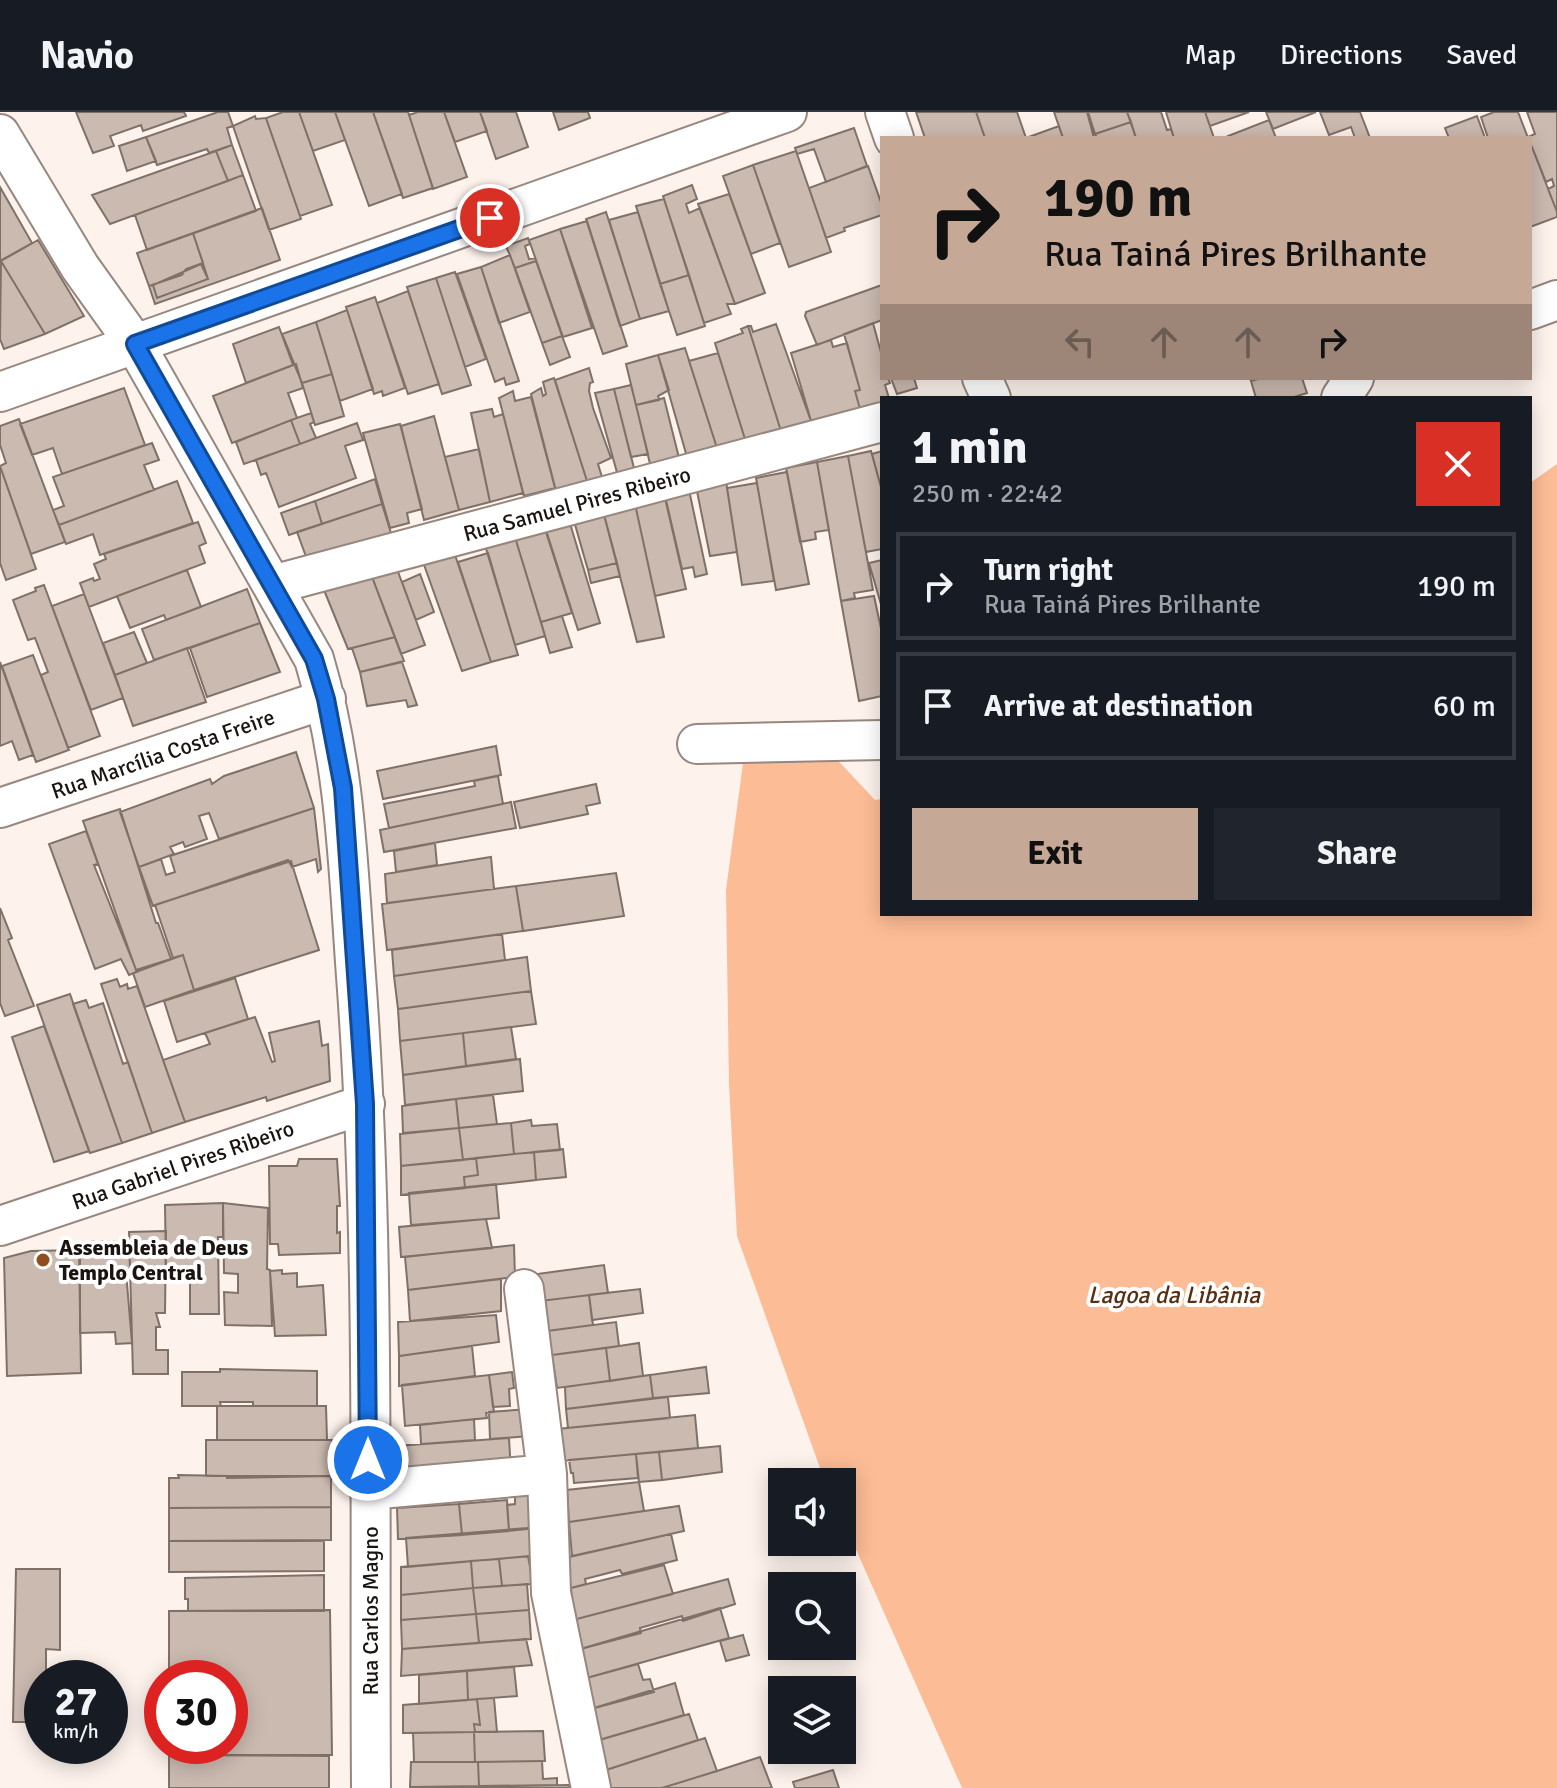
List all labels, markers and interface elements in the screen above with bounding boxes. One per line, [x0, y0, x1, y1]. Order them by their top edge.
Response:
text: Navio [40, 32, 134, 79]
text: Map [1184, 38, 1236, 72]
text: Directions [1280, 38, 1402, 72]
text: Saved [1446, 38, 1517, 72]
text: 190 m [1044, 163, 1192, 232]
icon: right [912, 168, 1016, 272]
pin [456, 184, 524, 252]
icon: arrive [468, 196, 512, 240]
text: Rua Tainá Pires Brilhante [1044, 232, 1427, 277]
icon: left [1058, 320, 1102, 364]
icon: ahead [1142, 320, 1186, 364]
icon: ahead [1226, 320, 1270, 364]
icon: right [1310, 320, 1354, 364]
text: 1 min [912, 418, 1028, 477]
button: close [1416, 422, 1500, 506]
street label: Rua Samuel Pires Ribeiro [460, 461, 694, 547]
text: 250 m · 22:42 [912, 478, 1063, 510]
text: Turn right [984, 552, 1113, 589]
icon: right [916, 564, 960, 608]
text: 190 m [1417, 568, 1496, 605]
text: Rua Tainá Pires Brilhante [984, 589, 1261, 621]
icon: arrive [916, 684, 960, 728]
text: Arrive at destination [984, 688, 1253, 725]
text: 60 m [1433, 688, 1496, 725]
street label: Rua Marcília Costa Freire [48, 703, 278, 805]
button: Exit [912, 808, 1198, 900]
button: Share [1214, 808, 1500, 900]
street label: Rua Gabriel Pires Ribeiro [69, 1114, 297, 1216]
place label: Assembleia de Deus Templo Central [59, 1234, 249, 1286]
marker: Assembleia de Deus Templo Central [34, 1251, 52, 1269]
water label: Lagoa da Libânia [1088, 1280, 1261, 1310]
position arrow [326, 1418, 410, 1502]
map controls [768, 1468, 856, 1764]
button: sound [768, 1468, 856, 1556]
street label: Rua Carlos Magno [357, 1526, 384, 1696]
button: search [768, 1572, 856, 1660]
speed limit sign: 30 [144, 1660, 248, 1764]
button: layers [768, 1676, 856, 1764]
text: 27 [54, 1677, 98, 1727]
text: km/h [53, 1719, 99, 1744]

